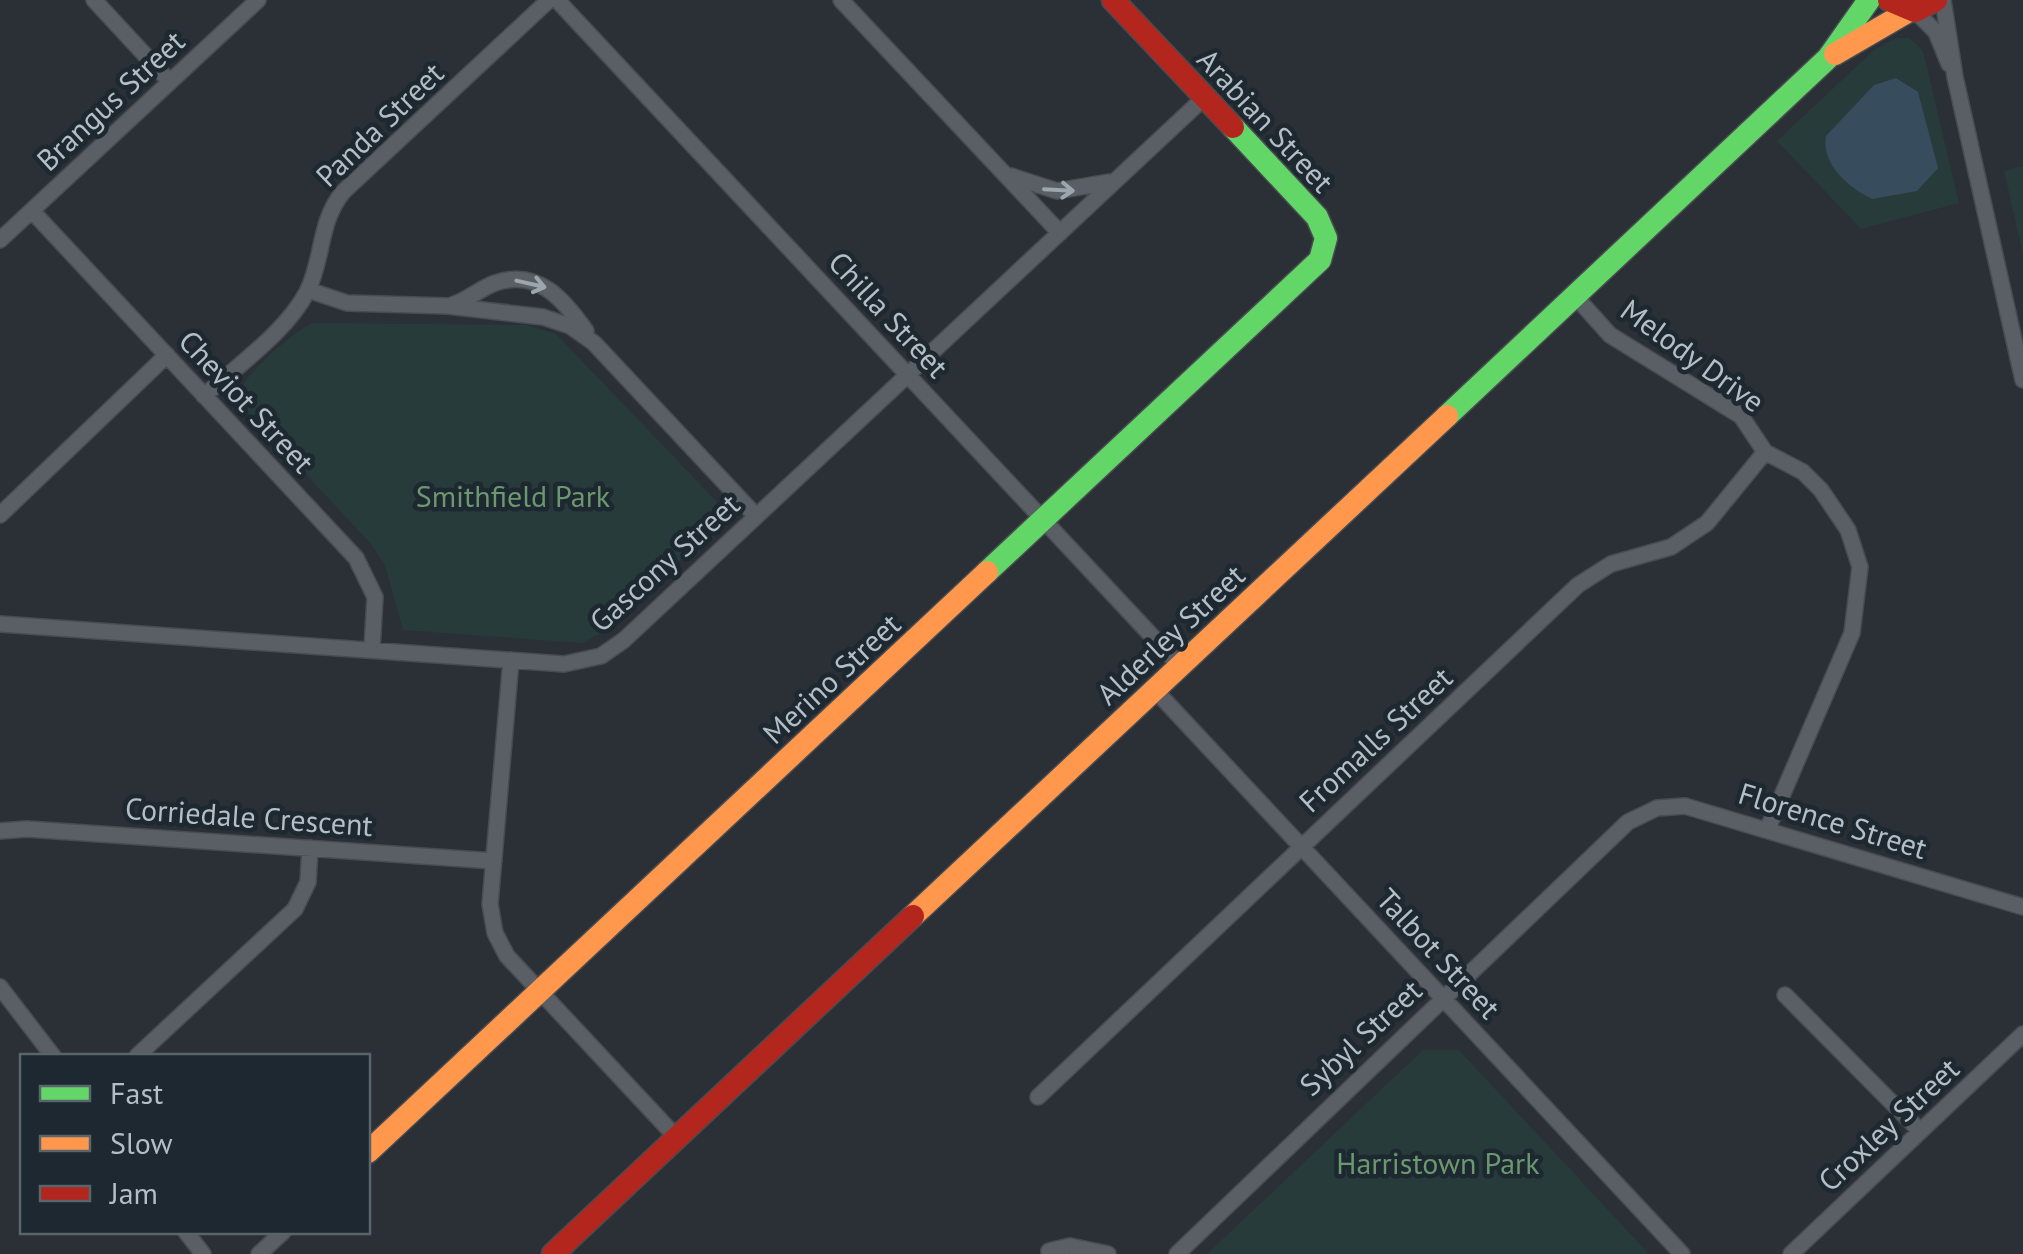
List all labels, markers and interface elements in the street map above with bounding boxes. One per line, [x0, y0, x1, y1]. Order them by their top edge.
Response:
street label: Brangus Street [28, 21, 192, 179]
street label: Arabian Street [1189, 40, 1343, 200]
street label: Panda Street [307, 53, 451, 195]
one-way arrow [1042, 181, 1074, 200]
street label: Chilla Street [821, 243, 957, 385]
one-way arrow [514, 276, 546, 294]
street label: Melody Drive [1614, 290, 1772, 420]
street label: Cheviot Street [171, 321, 323, 481]
park label: Smithfield Park [416, 476, 611, 515]
street label: Gascony Street [581, 484, 747, 640]
street label: Alderley Street [1088, 555, 1252, 713]
street label: Merino Street [754, 604, 908, 752]
street label: Fromalls Street [1290, 658, 1460, 820]
street label: Florence Street [1734, 773, 1932, 867]
street label: Corriedale Crescent [124, 788, 374, 844]
street label: Talbot Street [1369, 880, 1509, 1026]
street label: Sybyl Street [1291, 971, 1429, 1103]
street label: Croxley Street [1809, 1049, 1967, 1199]
legend [20, 1054, 370, 1234]
text: Fast [110, 1073, 163, 1112]
text: Slow [110, 1123, 173, 1162]
park label: Harristown Park [1336, 1143, 1540, 1182]
text: Jam [108, 1173, 158, 1212]

